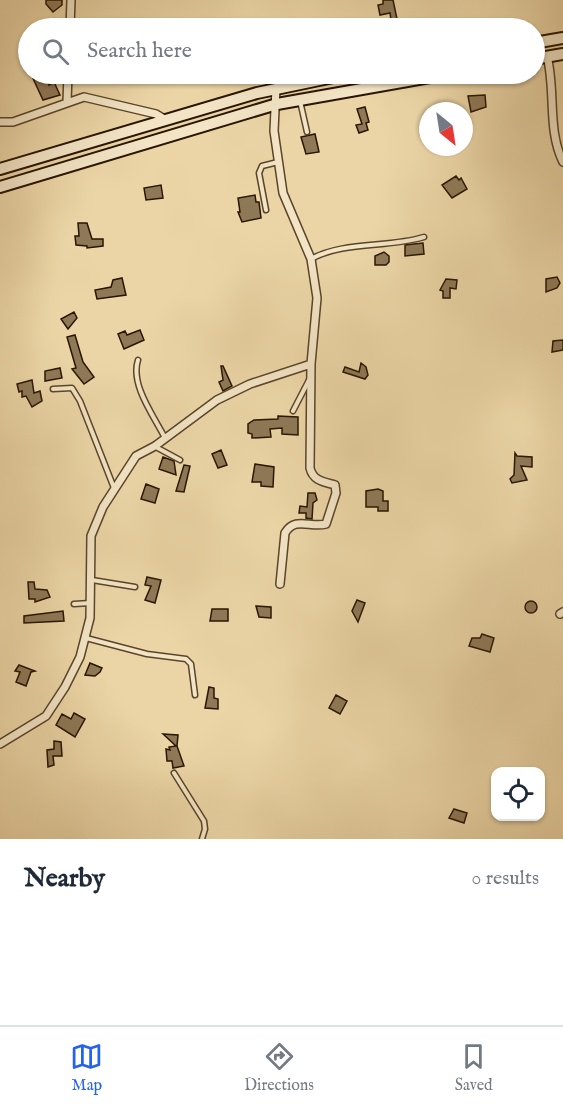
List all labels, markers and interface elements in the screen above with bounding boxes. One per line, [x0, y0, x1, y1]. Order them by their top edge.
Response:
search box [18, 18, 545, 84]
icon: search [39, 35, 72, 68]
text: Search here [87, 37, 192, 65]
north arrow [419, 102, 473, 156]
map controls [491, 767, 545, 821]
button: locate [491, 767, 545, 821]
text: Nearby [24, 862, 105, 895]
text: 0 results [472, 866, 539, 891]
tab: Map [70, 1040, 103, 1096]
tab: Directions [244, 1040, 314, 1096]
tab: Saved [455, 1040, 493, 1096]

